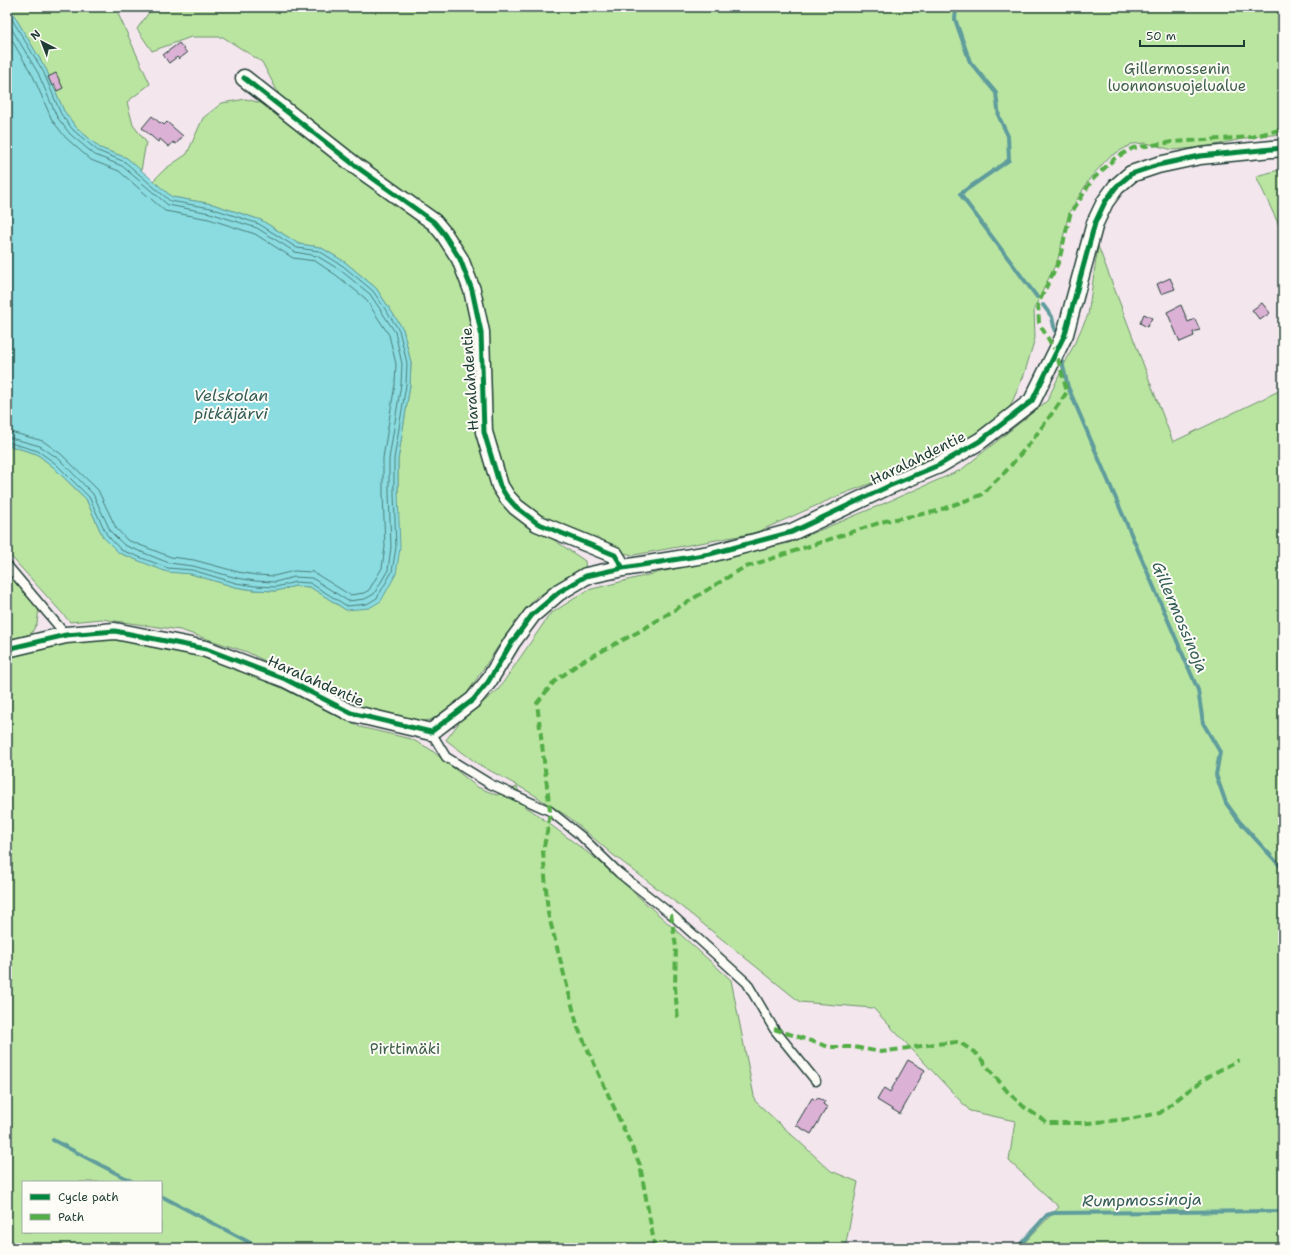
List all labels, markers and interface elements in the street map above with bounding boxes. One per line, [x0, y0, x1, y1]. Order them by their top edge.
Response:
north arrow [22, 22, 62, 62]
scale bar [1140, 22, 1244, 48]
text: N [27, 26, 44, 43]
text: 50 m [1146, 28, 1176, 44]
park label: Gillermossenin luonnonsuojelualue [1108, 59, 1246, 96]
street label: Haralahdentie [456, 327, 484, 431]
water label: Velskolan pitkäjärvi [193, 385, 268, 424]
street label: Haralahdentie [867, 426, 969, 490]
water label: Gillermossinoja [1147, 558, 1213, 676]
street label: Haralahdentie [265, 651, 367, 711]
park label: Pirttimäki [370, 1039, 440, 1059]
legend [22, 1181, 162, 1233]
water label: Rumpmossinoja [1082, 1188, 1202, 1212]
text: Cycle path [58, 1189, 119, 1205]
text: Path [58, 1209, 84, 1225]

